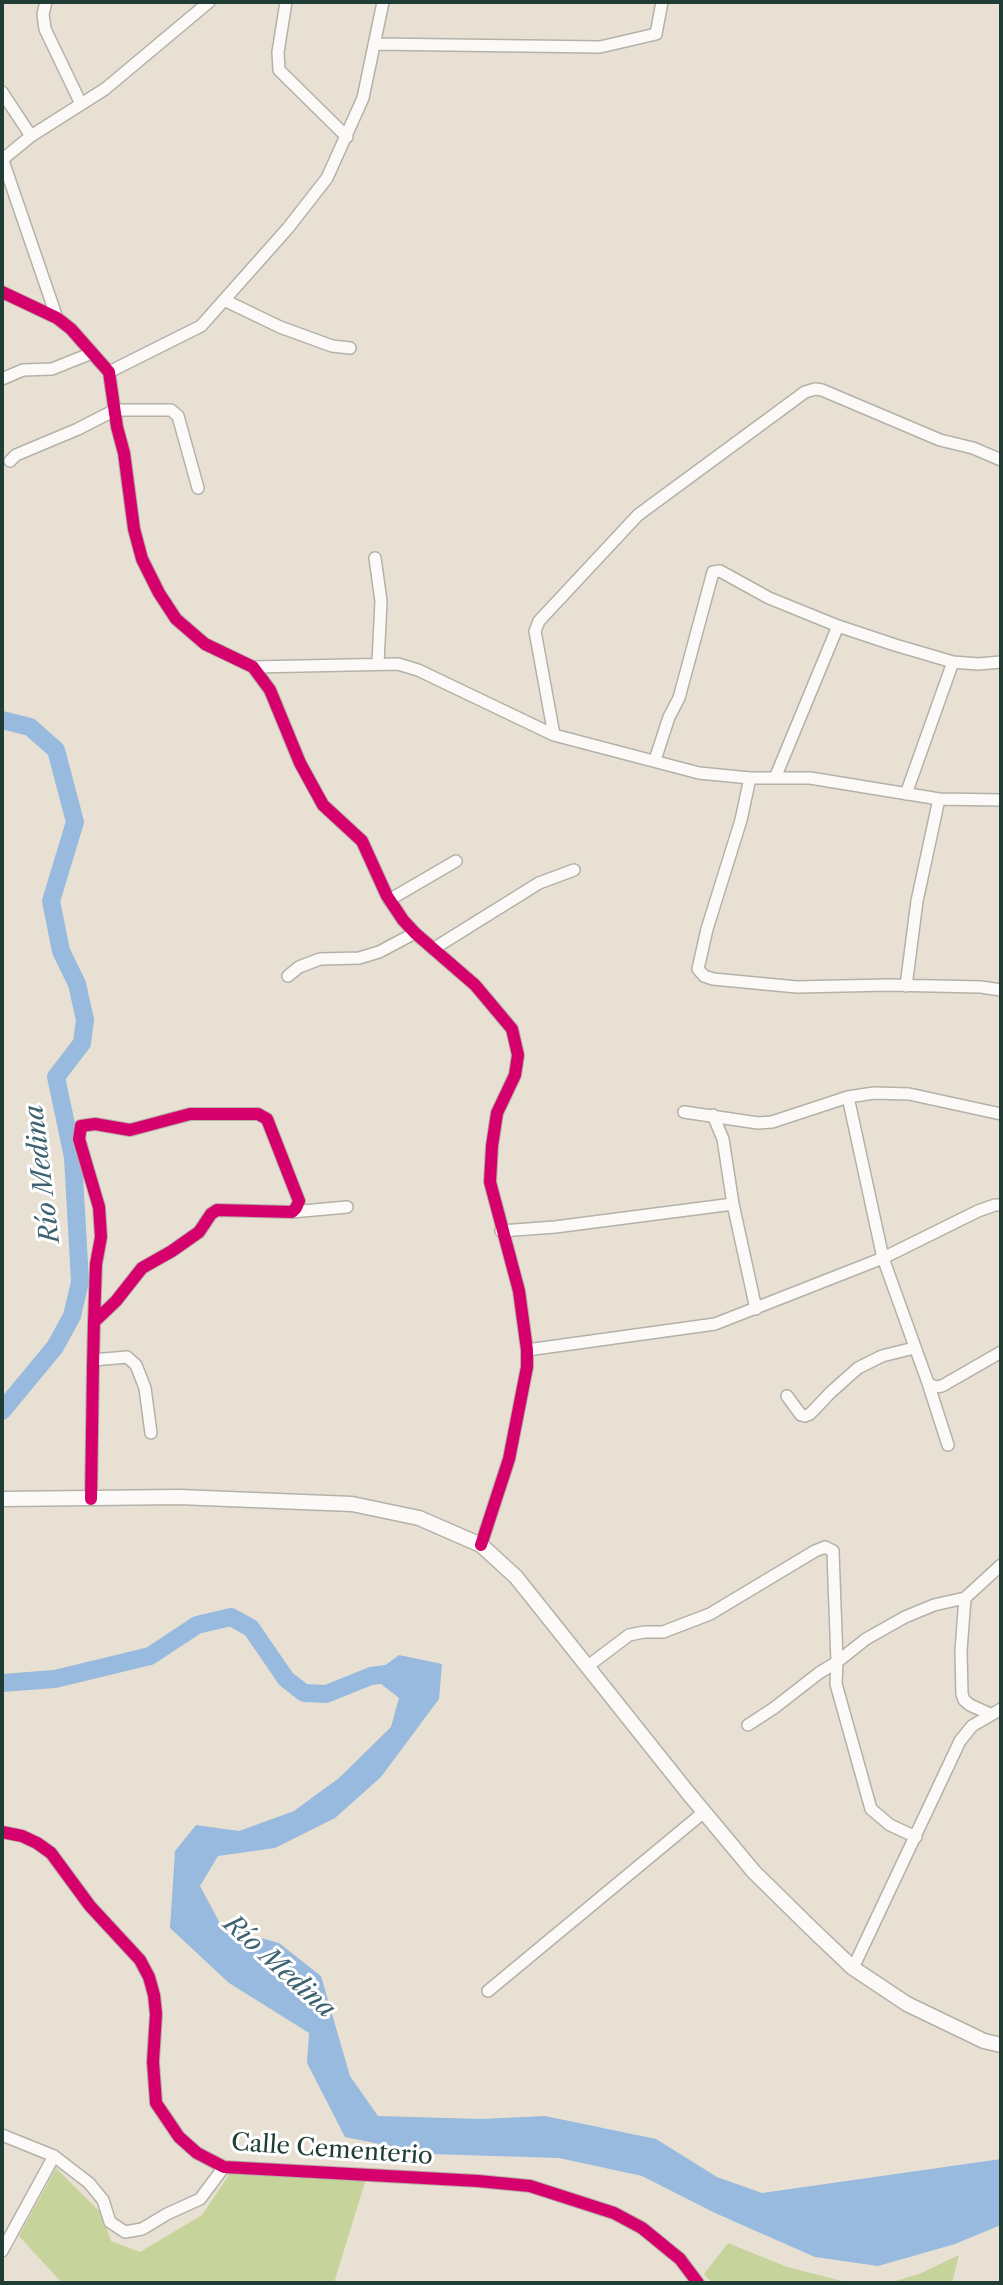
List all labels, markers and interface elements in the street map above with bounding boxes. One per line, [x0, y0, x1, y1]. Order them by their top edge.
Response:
water label: Río Medina [19, 1103, 67, 1245]
water label: Río Medina [217, 1909, 341, 2025]
street label: Calle Cementerio [230, 2129, 434, 2171]

